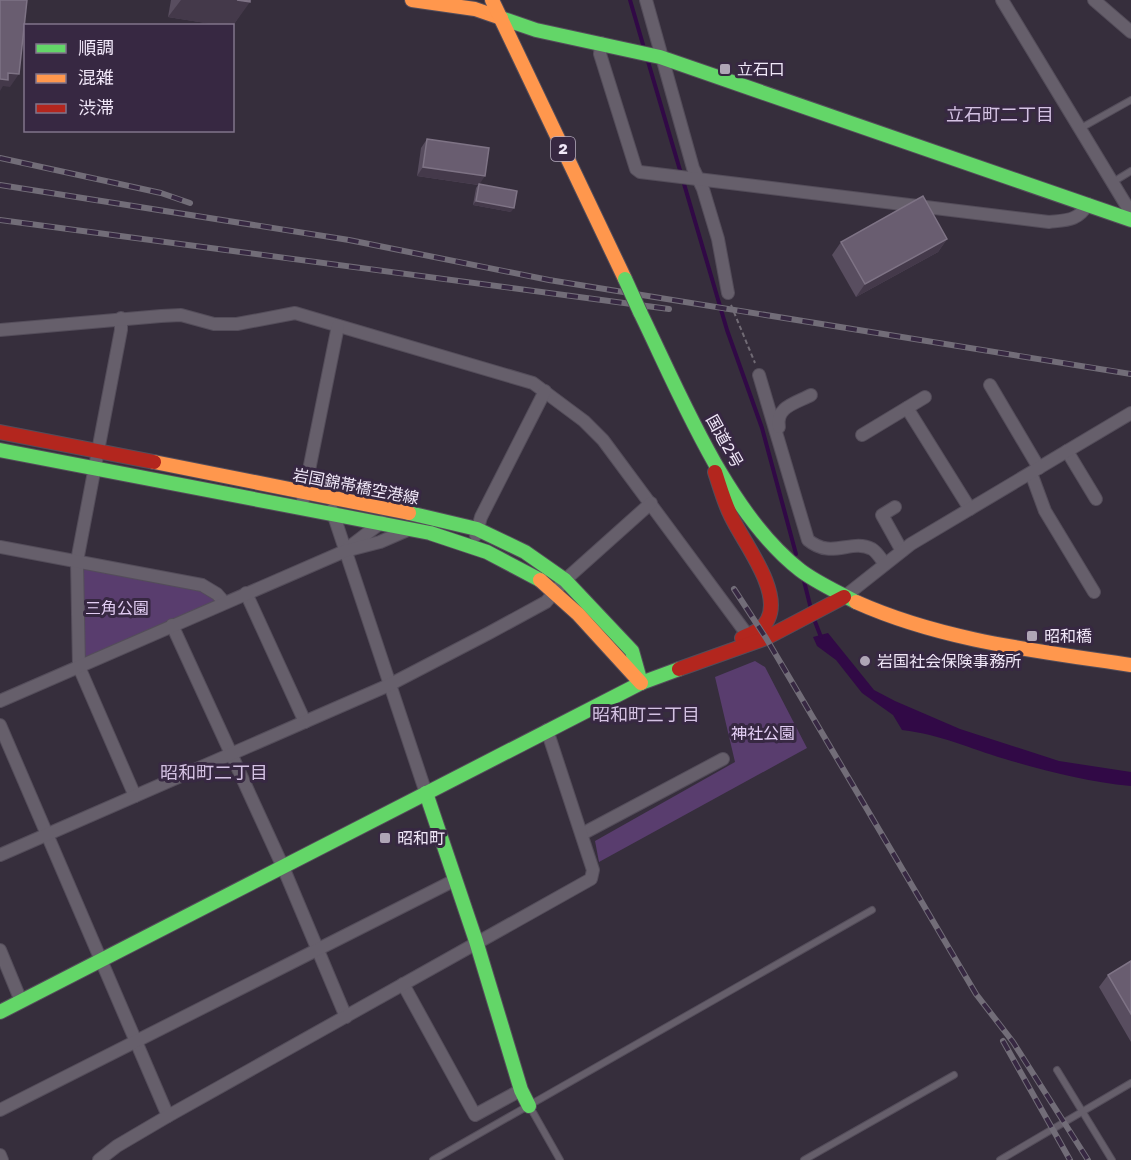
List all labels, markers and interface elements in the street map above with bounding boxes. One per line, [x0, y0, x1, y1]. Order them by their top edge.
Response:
legend [24, 24, 234, 132]
text: 順調 [78, 36, 114, 58]
place label: 立石口 [737, 59, 785, 79]
marker: 立石口 [718, 62, 732, 76]
text: 混雑 [78, 66, 114, 88]
text: 渋滞 [78, 96, 114, 118]
district label: 立石町二丁目 [946, 103, 1054, 125]
road number: 2 [551, 137, 575, 161]
street label: 国道2号 [702, 411, 748, 471]
street label: 岩国錦帯橋空港線 [291, 464, 421, 508]
park label: 三角公園 [85, 598, 149, 618]
place label: 昭和橋 [1044, 626, 1092, 646]
marker: 昭和橋 [1025, 629, 1039, 643]
place label: 岩国社会保険事務所 [877, 651, 1021, 671]
marker: 岩国社会保険事務所 [858, 654, 872, 668]
district label: 昭和町三丁目 [592, 703, 700, 725]
park label: 神社公園 [731, 723, 795, 743]
district label: 昭和町二丁目 [160, 761, 268, 783]
place label: 昭和町 [397, 828, 445, 848]
marker: 昭和町 [378, 831, 392, 845]

